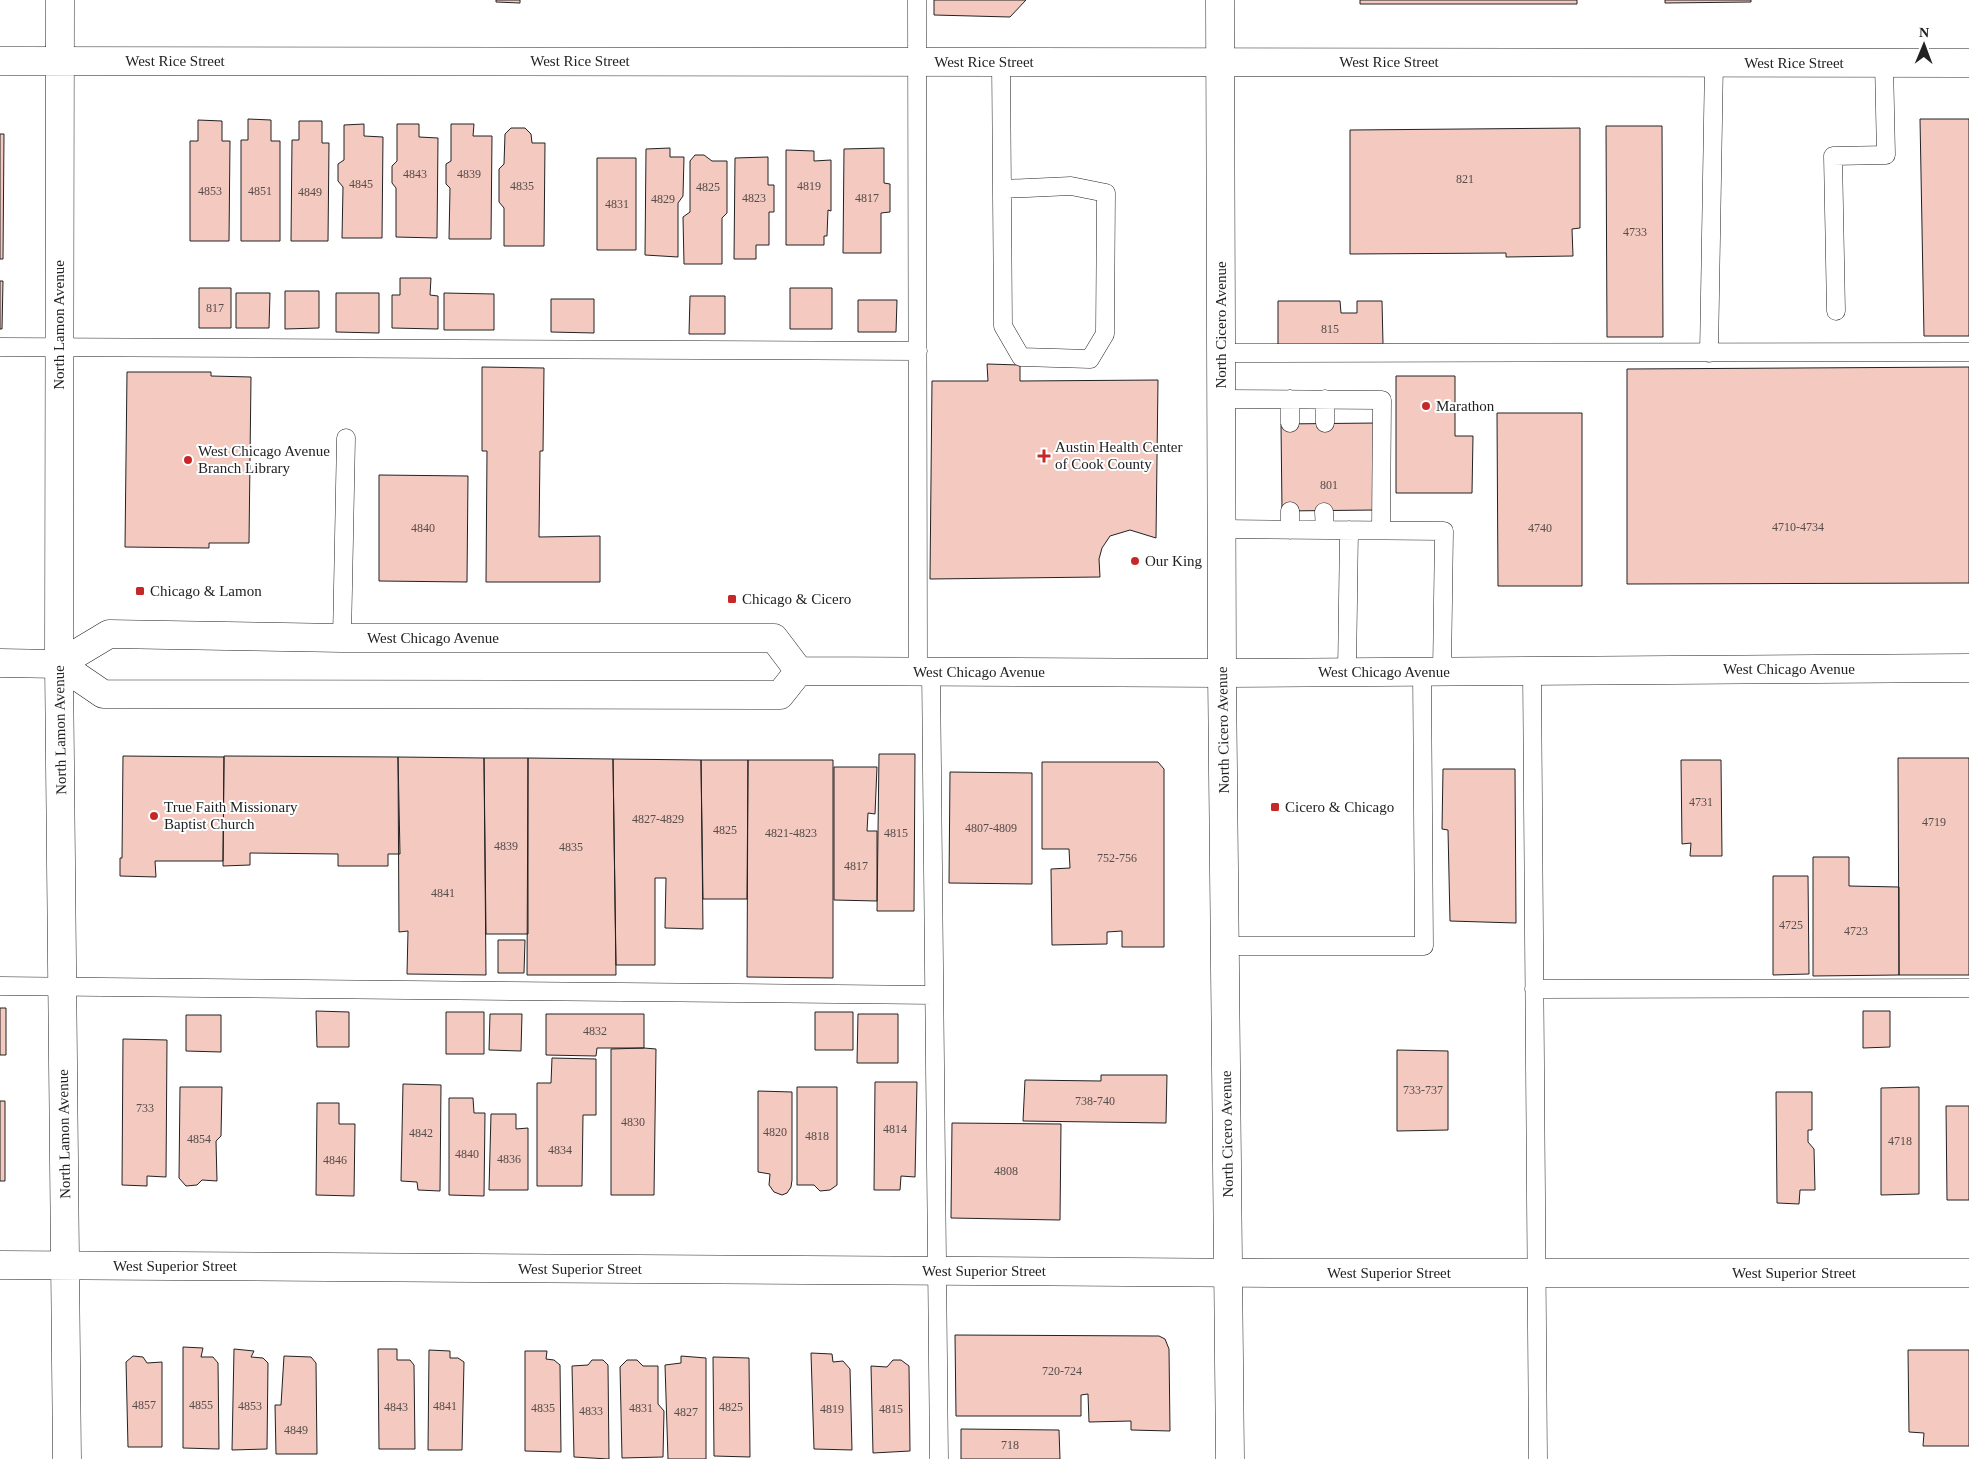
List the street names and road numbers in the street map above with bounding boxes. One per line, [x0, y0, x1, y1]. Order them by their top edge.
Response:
street label: West Rice Street [125, 53, 226, 69]
street label: West Rice Street [530, 53, 631, 69]
street label: West Rice Street [934, 54, 1035, 70]
street label: West Rice Street [1339, 54, 1440, 70]
street label: West Rice Street [1744, 55, 1845, 71]
street label: North Lamon Avenue [51, 260, 67, 390]
street label: North Cicero Avenue [1213, 261, 1229, 389]
street label: West Chicago Avenue [367, 630, 499, 646]
street label: West Chicago Avenue [1723, 661, 1855, 677]
street label: West Chicago Avenue [913, 664, 1045, 680]
street label: West Chicago Avenue [1318, 664, 1450, 680]
street label: North Lamon Avenue [51, 665, 69, 795]
street label: North Cicero Avenue [1214, 666, 1232, 794]
street label: North Lamon Avenue [55, 1069, 73, 1199]
street label: North Cicero Avenue [1218, 1070, 1236, 1198]
street label: West Superior Street [113, 1258, 238, 1274]
street label: West Superior Street [518, 1261, 643, 1277]
street label: West Superior Street [922, 1263, 1047, 1279]
street label: West Superior Street [1327, 1265, 1452, 1281]
street label: West Superior Street [1732, 1265, 1857, 1281]

